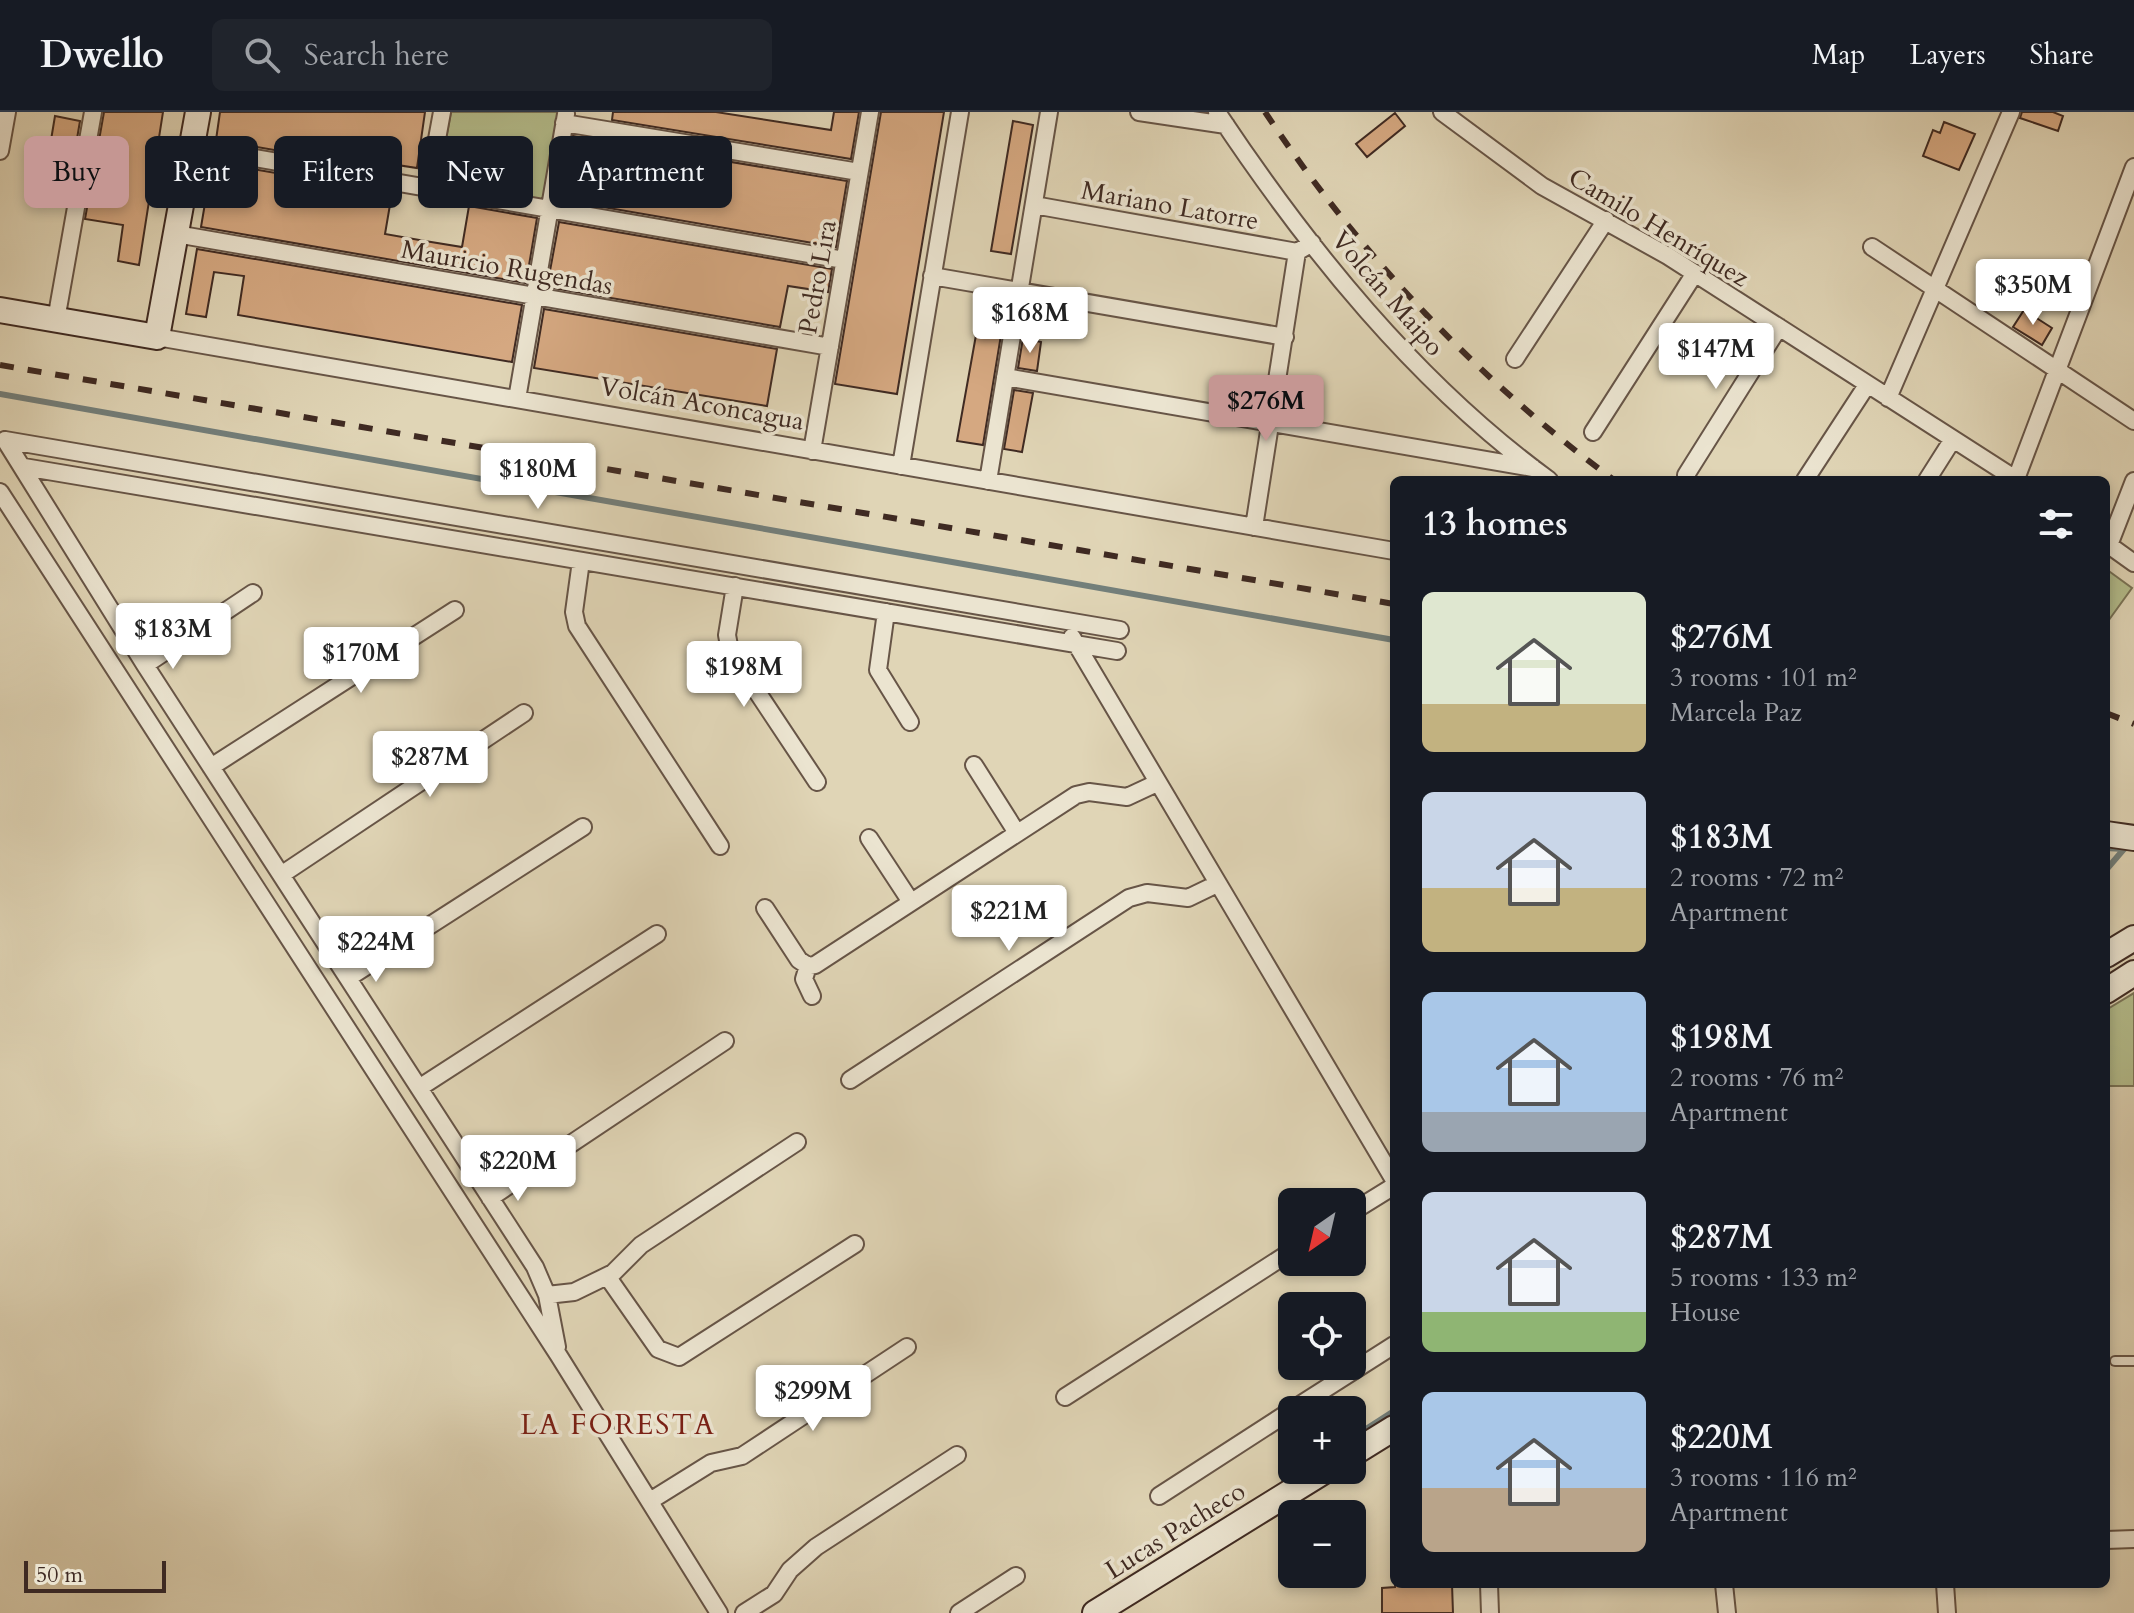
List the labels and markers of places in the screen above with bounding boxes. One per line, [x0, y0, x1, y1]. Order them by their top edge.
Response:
pin: $350M [1977, 259, 2089, 327]
pin: $168M [974, 287, 1086, 355]
pin: $147M [1660, 323, 1772, 391]
pin: $276M [1210, 375, 1322, 443]
pin: $180M [482, 443, 594, 511]
pin: $183M [117, 603, 229, 671]
pin: $170M [305, 627, 417, 695]
pin: $198M [688, 641, 800, 709]
pin: $287M [374, 731, 486, 799]
pin: $221M [953, 885, 1065, 953]
pin: $224M [320, 916, 432, 984]
pin: $220M [462, 1135, 574, 1203]
pin: $299M [757, 1365, 869, 1433]

